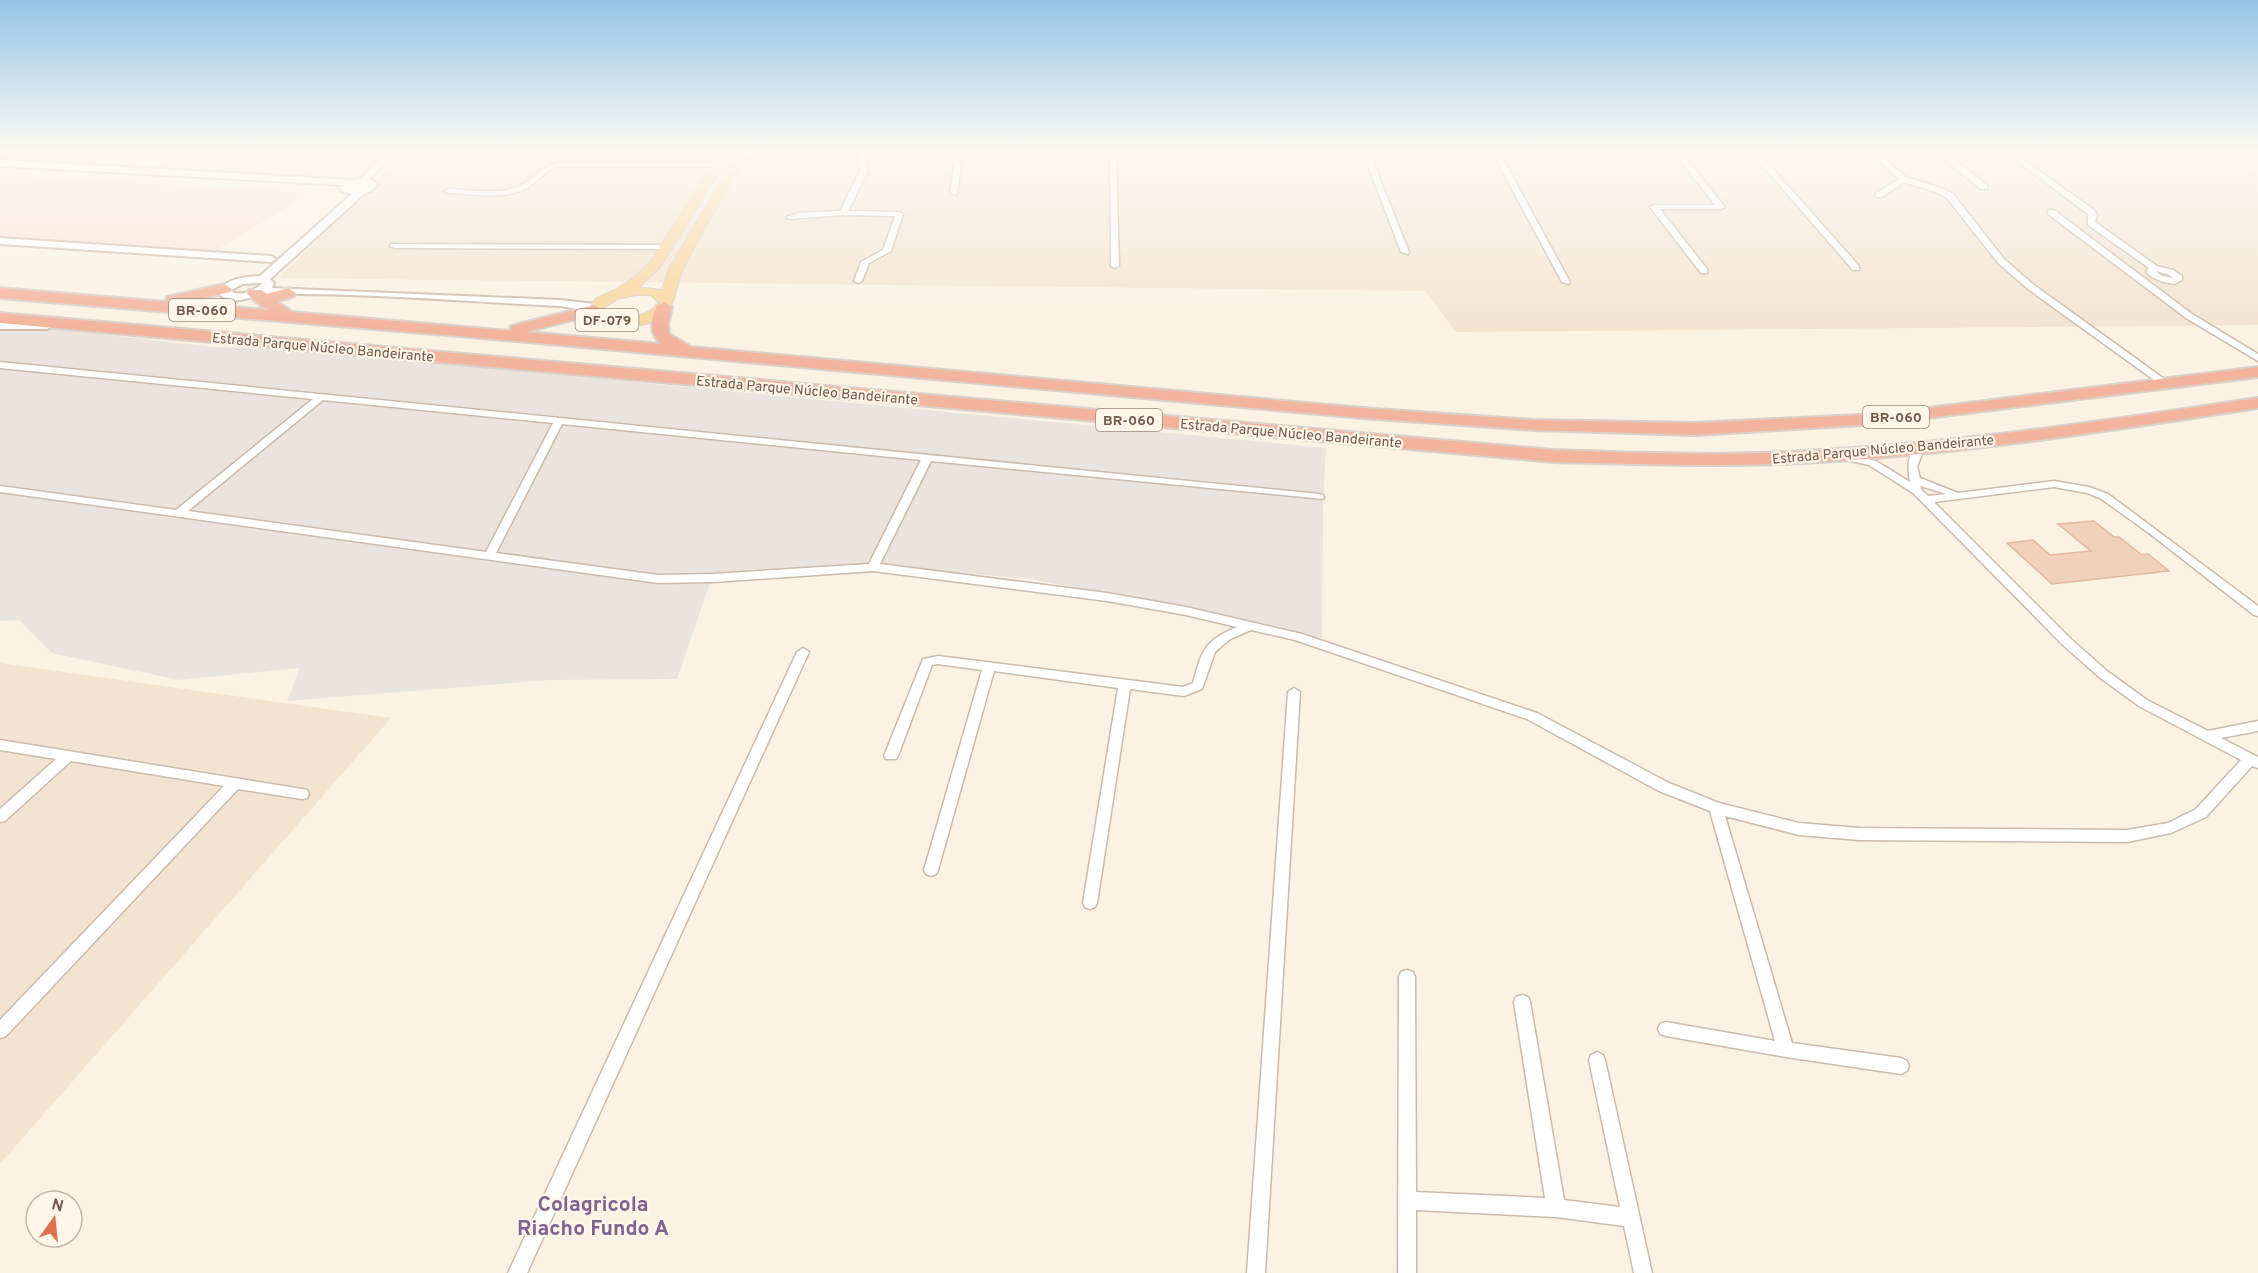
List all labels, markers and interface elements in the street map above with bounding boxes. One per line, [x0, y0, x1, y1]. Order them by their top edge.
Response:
road number: BR-060 [169, 299, 235, 321]
road number: DF-079 [576, 309, 638, 331]
street label: Estrada Parque Núcleo Bandeirante [211, 330, 434, 367]
street label: Estrada Parque Núcleo Bandeirante [695, 373, 918, 410]
road number: BR-060 [1863, 406, 1929, 428]
road number: BR-060 [1096, 409, 1162, 431]
street label: Estrada Parque Núcleo Bandeirante [1179, 416, 1402, 453]
street label: Estrada Parque Núcleo Bandeirante [1772, 432, 1995, 469]
north arrow [24, 1189, 84, 1249]
district label: Colagricola Riacho Fundo A [517, 1192, 669, 1243]
text: N [49, 1195, 66, 1218]

